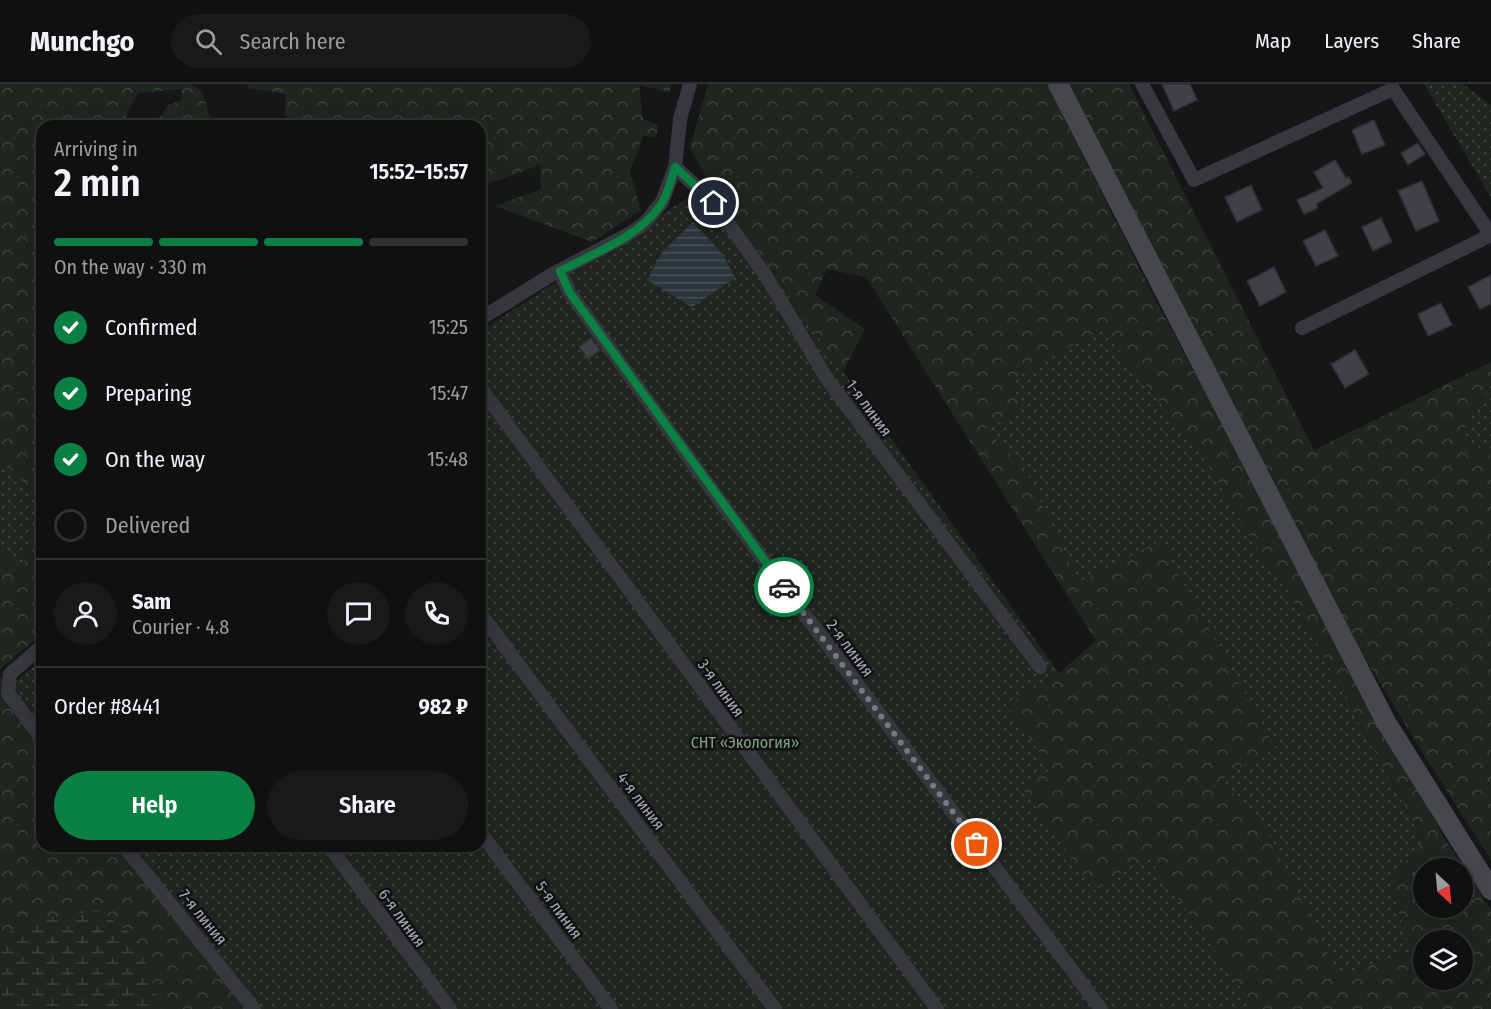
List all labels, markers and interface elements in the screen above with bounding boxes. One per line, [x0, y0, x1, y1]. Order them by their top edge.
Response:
search box [171, 14, 591, 68]
text: Munchgo [30, 25, 135, 58]
icon: search [192, 25, 225, 58]
text: Search here [240, 28, 346, 55]
text: Map [1255, 28, 1291, 54]
text: Layers [1324, 28, 1379, 54]
text: Share [1412, 28, 1461, 54]
text: Arriving in [54, 137, 138, 161]
text: 15:52–15:57 [369, 158, 468, 185]
text: 2 min [54, 160, 141, 206]
pin [688, 177, 739, 228]
icon: home [697, 186, 730, 219]
text: On the way · 330 m [54, 255, 207, 279]
icon: check [54, 311, 87, 344]
text: Confirmed [105, 314, 198, 341]
text: 15:25 [429, 315, 468, 339]
street label: 1-я линия [842, 376, 896, 440]
icon: check [54, 377, 87, 410]
text: Preparing [105, 380, 191, 407]
text: 15:47 [429, 381, 468, 405]
icon: check [54, 443, 87, 476]
text: On the way [105, 446, 205, 473]
text: 15:48 [427, 447, 468, 471]
text: Delivered [105, 512, 190, 539]
courier [754, 557, 814, 617]
icon: car [768, 571, 801, 604]
button: person [54, 582, 117, 645]
button: chat [327, 582, 390, 645]
button: phone [405, 582, 468, 645]
text: Sam [132, 588, 171, 615]
text: Courier · 4.8 [132, 615, 229, 639]
street label: 2-я линия [822, 616, 878, 680]
street label: 3-я линия [694, 656, 748, 720]
text: Order #8441 [54, 693, 160, 720]
text: 982 ₽ [418, 693, 468, 720]
park label: СНТ «Экология» [691, 733, 799, 752]
street label: 4-я линия [613, 769, 669, 833]
button: Help [54, 771, 255, 840]
button: Share [267, 771, 468, 840]
pin [951, 818, 1002, 869]
icon: bag [960, 827, 993, 860]
north arrow [1413, 858, 1473, 918]
map controls [1413, 858, 1473, 990]
street label: 5-я линия [532, 877, 586, 943]
street label: 7-я линия [175, 885, 231, 949]
street label: 6-я линия [375, 885, 429, 951]
button: layers [1413, 930, 1473, 990]

